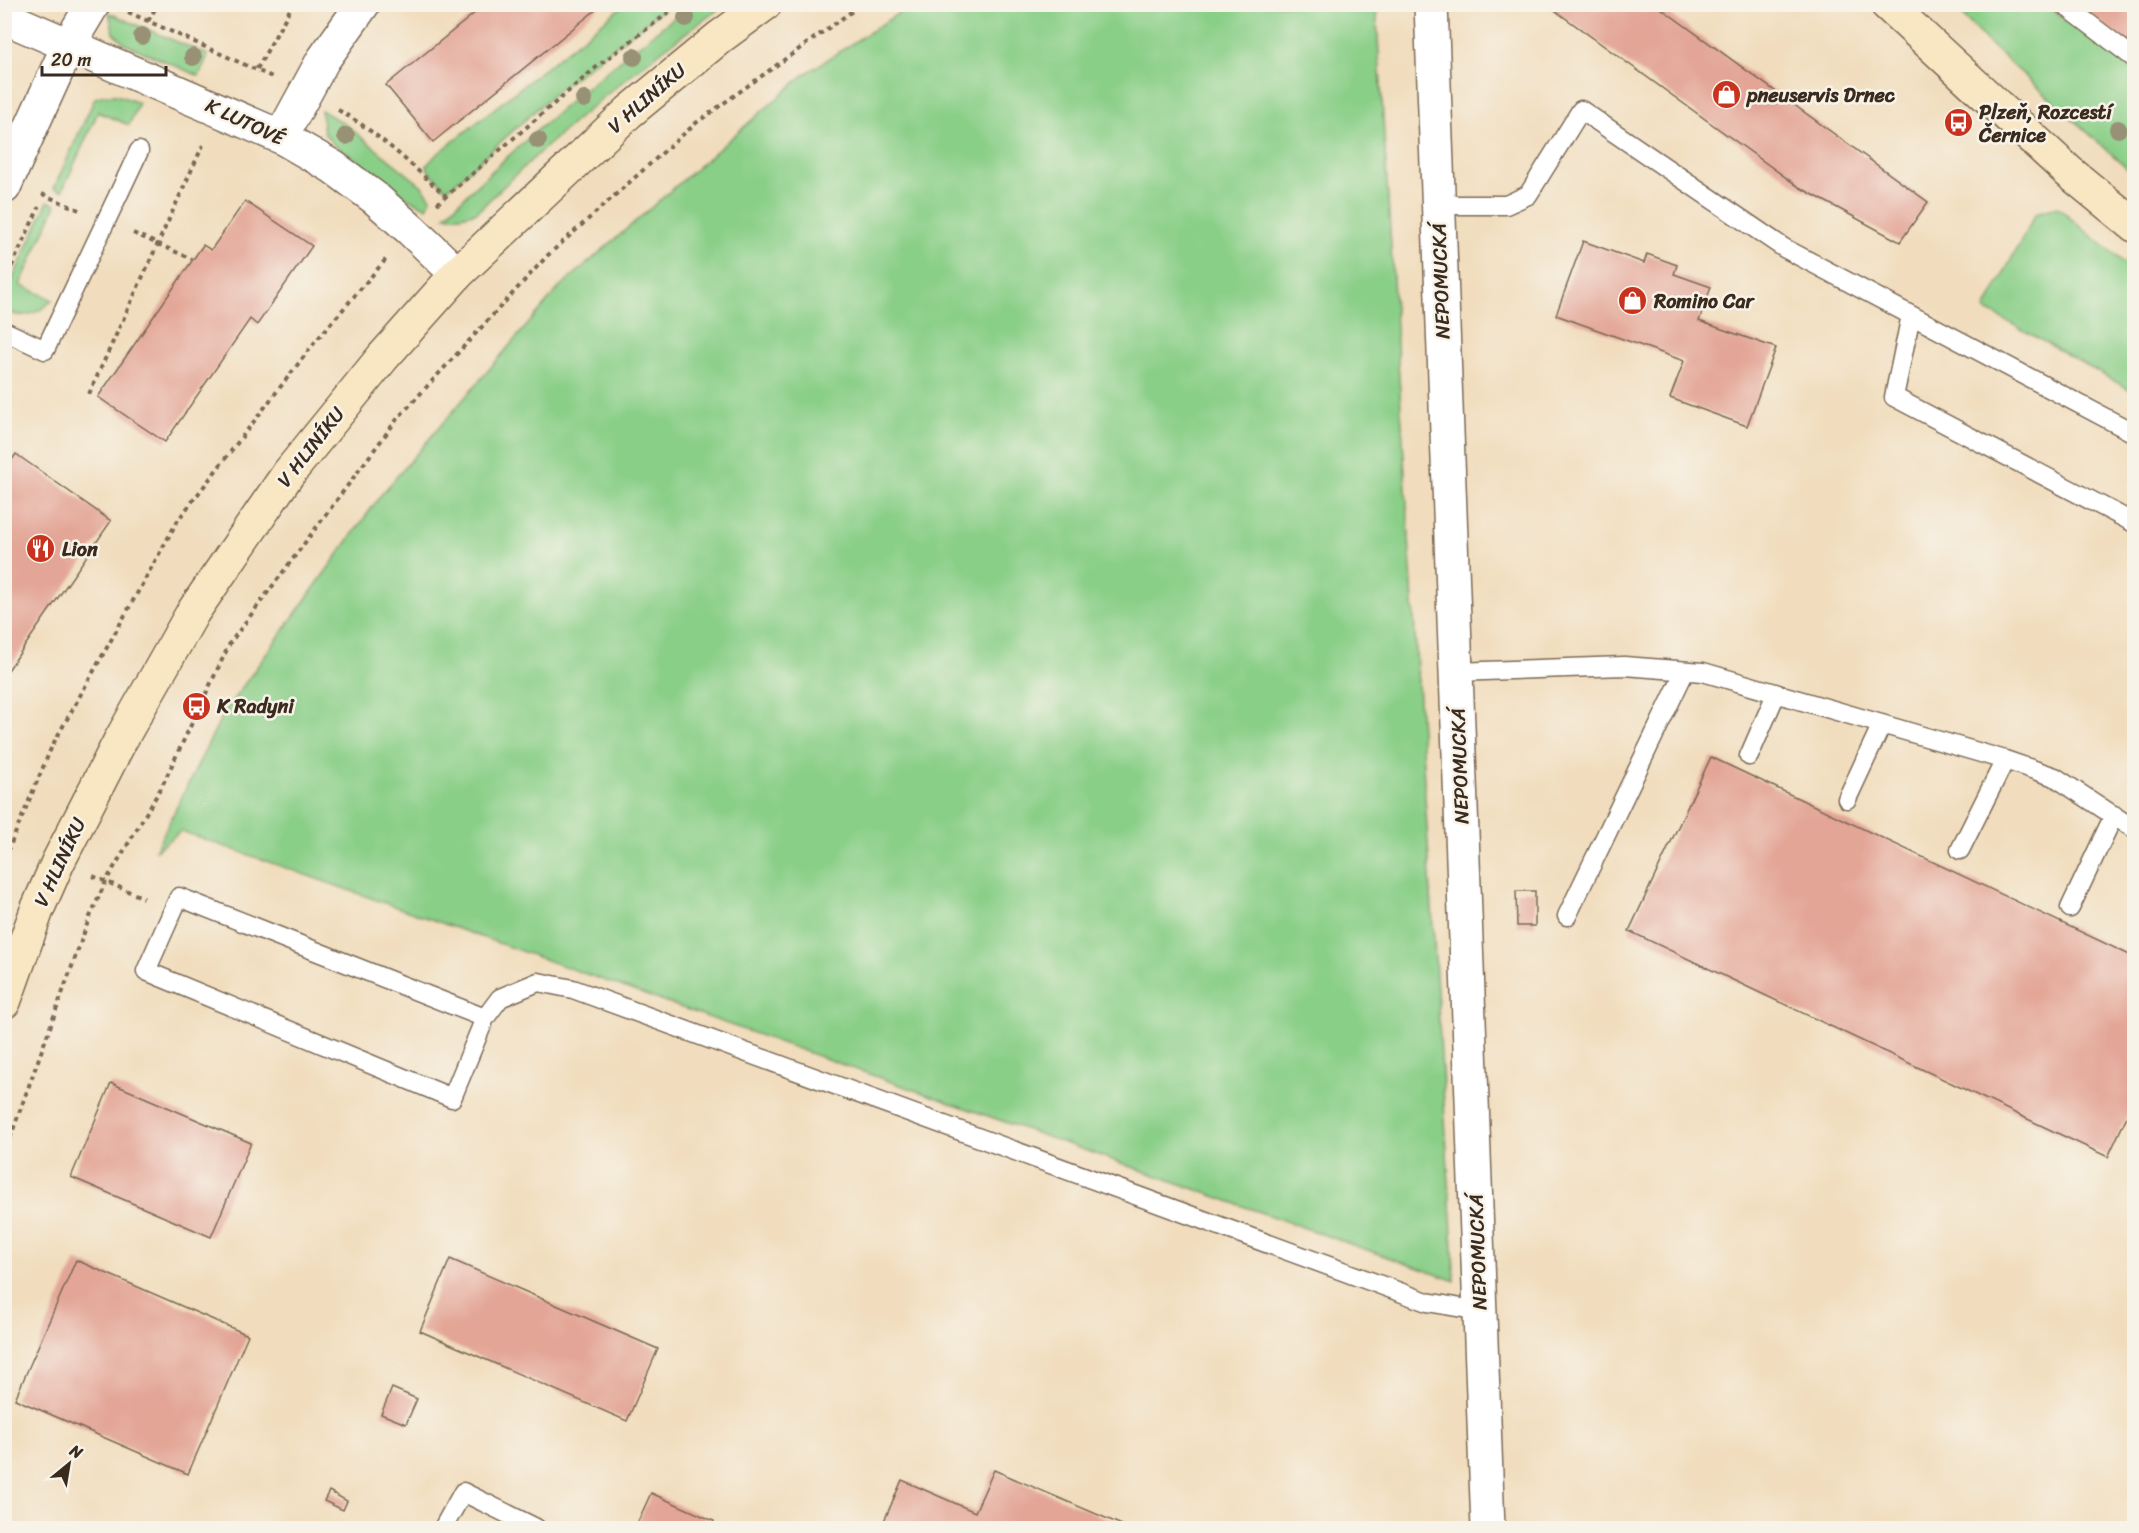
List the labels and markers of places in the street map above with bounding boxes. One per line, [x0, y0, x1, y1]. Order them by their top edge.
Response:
place label: pneuservis Drnec [1745, 78, 1896, 113]
shop icon: pneuservis Drnec [1710, 79, 1742, 111]
place label: Plzeň, Rozcestí Černice [1978, 95, 2114, 153]
bus stop icon: Plzeň, Rozcestí Černice [1942, 107, 1974, 139]
place label: Romino Car [1653, 284, 1756, 319]
shop icon: Romino Car [1617, 285, 1649, 317]
place label: Lion [62, 532, 98, 567]
restaurant icon: Lion [25, 533, 57, 565]
place label: K Radyni [216, 689, 295, 724]
bus stop icon: K Radyni [180, 690, 212, 722]

